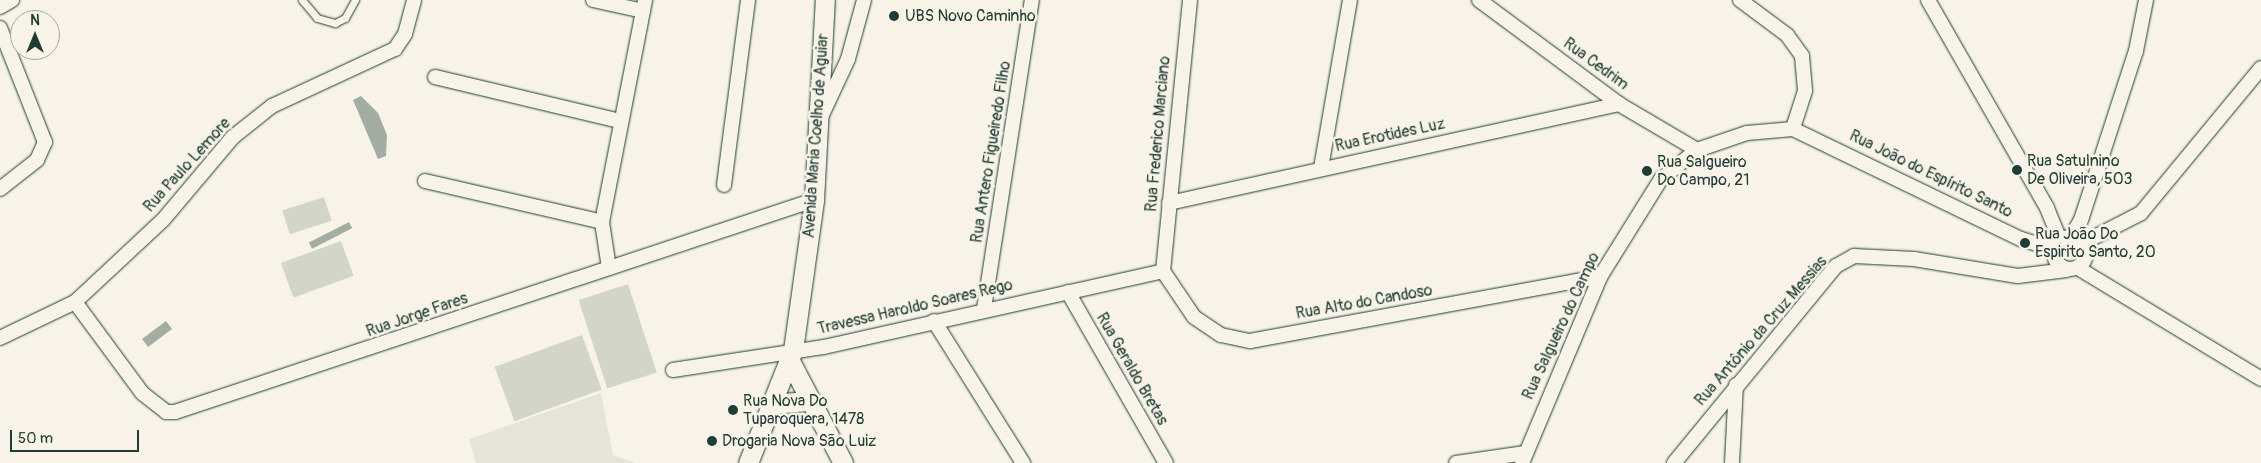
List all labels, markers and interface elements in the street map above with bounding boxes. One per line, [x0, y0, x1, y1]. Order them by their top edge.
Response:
place label: UBS Novo Caminho [905, 6, 1035, 26]
marker: UBS Novo Caminho [887, 9, 901, 23]
north arrow [10, 10, 60, 60]
text: N [30, 12, 40, 29]
street label: Avenida Maria Coelho de Aguiar [799, 33, 833, 239]
street label: Rua Cedrim [1560, 34, 1632, 94]
street label: Rua Frederico Marciano [1142, 55, 1174, 213]
street label: Rua Antero Figueiredo Filho [967, 60, 1015, 244]
street label: Rua Paulo Lemore [140, 114, 234, 216]
street label: Rua Erotides Luz [1333, 114, 1447, 156]
street label: Rua João do Espírito Santo [1846, 126, 2016, 222]
place label: Rua Satulnino De Oliveira, 503 [2027, 151, 2133, 189]
place label: Rua Salgueiro Do Campo, 21 [1657, 152, 1749, 190]
marker: Rua Satulnino De Oliveira, 503 [2011, 164, 2023, 176]
marker: Rua Salgueiro Do Campo, 21 [1641, 165, 1653, 177]
place label: Rua João Do Espirito Santo, 20 [2035, 224, 2156, 262]
marker: Rua João Do Espirito Santo, 20 [2019, 237, 2031, 249]
street label: Rua Salgueiro do Campo [1518, 249, 1604, 403]
street label: Rua Antônio da Cruz Messias [1691, 252, 1831, 410]
street label: Travessa Haroldo Soares Rego [815, 275, 1015, 339]
street label: Rua Alto do Candoso [1294, 281, 1434, 323]
street label: Rua Jorge Fares [364, 289, 470, 341]
street label: Rua Geraldo Bretas [1092, 309, 1172, 429]
place label: Rua Nova Do Tuparoquera, 1478 [743, 391, 864, 429]
marker: Rua Nova Do Tuparoquera, 1478 [727, 404, 739, 416]
scale bar [12, 420, 141, 452]
text: 50 m [18, 429, 53, 448]
place label: Drogaria Nova São Luiz [722, 431, 876, 451]
marker: Drogaria Nova São Luiz [706, 435, 718, 447]

